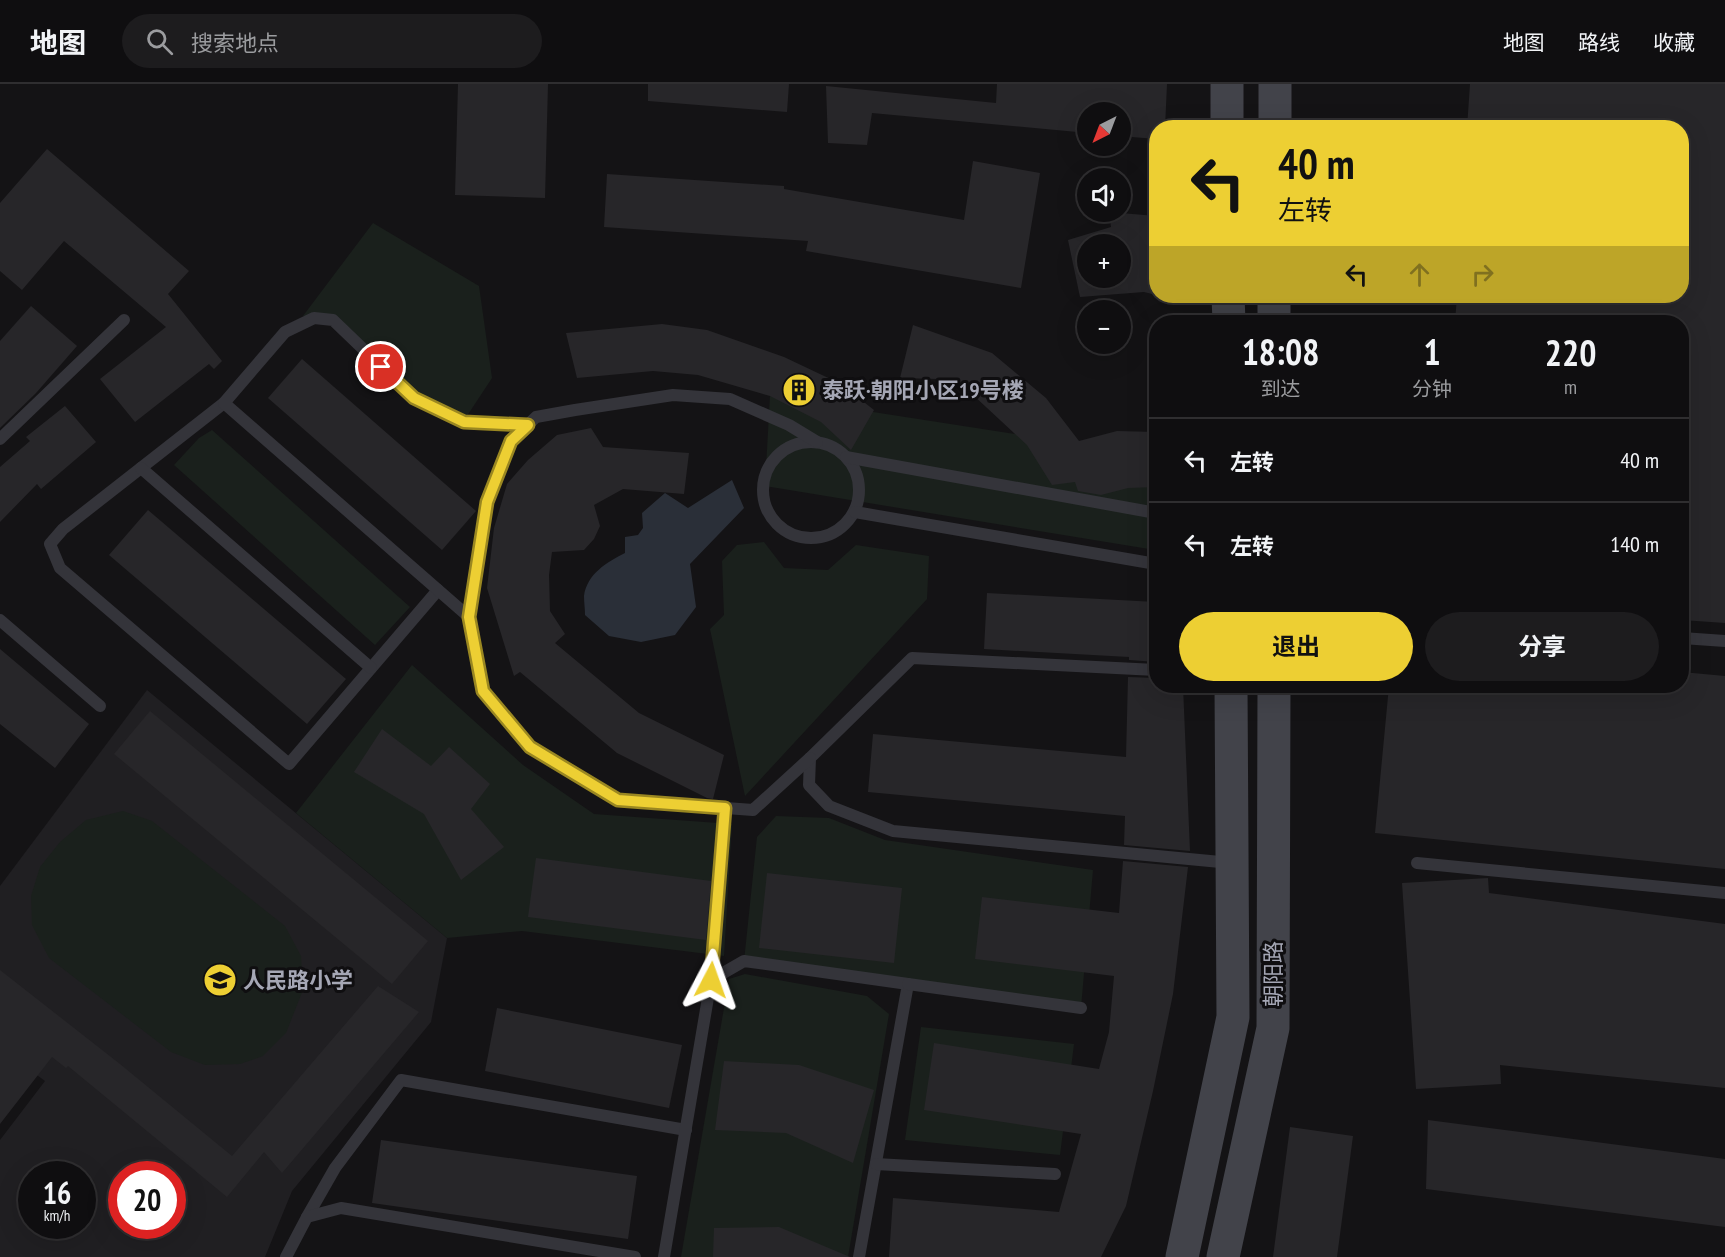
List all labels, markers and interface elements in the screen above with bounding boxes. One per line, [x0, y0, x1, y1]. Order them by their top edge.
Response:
search box [122, 14, 542, 68]
text: 地图 [30, 24, 86, 61]
icon: search [143, 25, 176, 58]
text: 搜索地点 [191, 29, 279, 57]
text: 地图 [1503, 29, 1545, 56]
text: 路线 [1578, 29, 1620, 56]
text: 收藏 [1653, 29, 1695, 56]
north arrow [1077, 102, 1131, 156]
map controls [1077, 102, 1131, 354]
text: 40 m [1278, 136, 1355, 191]
icon: left [1179, 144, 1257, 222]
button: sound [1077, 168, 1131, 222]
text: 左转 [1278, 193, 1332, 227]
button: + [1077, 234, 1131, 288]
icon: left [1340, 258, 1373, 291]
icon: ahead [1403, 258, 1436, 291]
icon: right [1466, 258, 1499, 291]
button: − [1077, 300, 1131, 354]
text: 18:08 [1242, 328, 1320, 375]
text: 1 [1424, 328, 1441, 375]
text: 220 [1545, 329, 1596, 376]
pin [355, 341, 406, 392]
icon: arrive [364, 350, 397, 383]
building icon: 泰跃·朝阳小区19号楼 [781, 372, 817, 408]
text: m [1564, 374, 1577, 400]
place label: 泰跃·朝阳小区19号楼 [822, 376, 1024, 404]
text: 到达 [1261, 376, 1301, 402]
text: 分钟 [1412, 376, 1452, 402]
icon: left [1179, 444, 1212, 477]
text: 40 m [1620, 446, 1659, 474]
text: 左转 [1230, 448, 1274, 476]
icon: left [1179, 528, 1212, 561]
text: 140 m [1610, 530, 1659, 558]
text: 左转 [1230, 532, 1274, 560]
button: 退出 [1179, 612, 1413, 681]
button: 分享 [1425, 612, 1659, 681]
street label: 朝阳路 [1259, 941, 1287, 1007]
position arrow [679, 948, 743, 1012]
school or university icon: 人民路小学 [202, 962, 238, 998]
place label: 人民路小学 [243, 966, 353, 994]
speed limit sign: 20 [108, 1161, 186, 1239]
text: 16 [43, 1173, 71, 1212]
text: km/h [44, 1206, 70, 1225]

